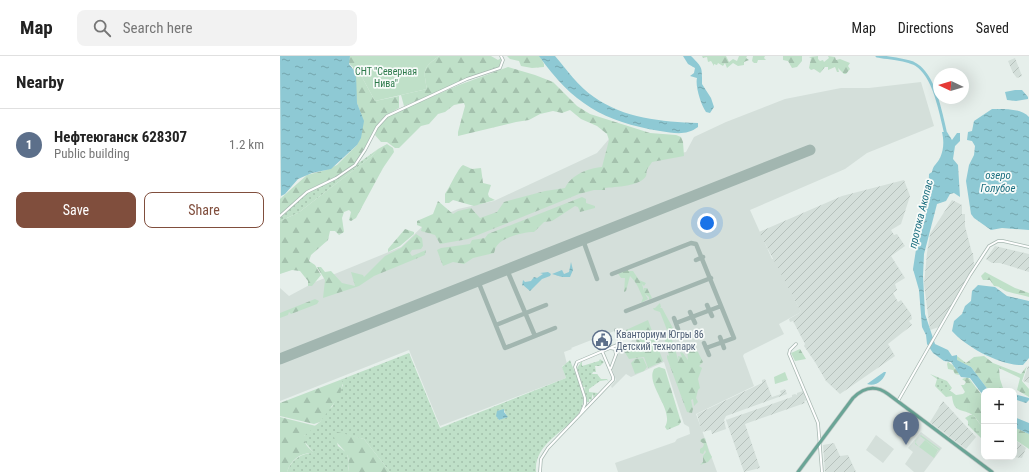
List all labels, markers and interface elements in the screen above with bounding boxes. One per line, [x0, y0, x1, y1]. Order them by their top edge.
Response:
search box [77, 10, 357, 46]
text: Map [20, 16, 53, 39]
icon: search [91, 17, 113, 39]
text: Search here [123, 19, 193, 37]
text: Map [852, 20, 876, 36]
text: Directions [898, 20, 954, 36]
text: Saved [976, 20, 1009, 36]
park label: СНТ "Северная Нива" [355, 66, 417, 89]
north arrow [933, 68, 969, 104]
text: Nearby [16, 72, 64, 92]
text: Нефтеюганск 628307 [54, 128, 187, 146]
text: 1 [26, 137, 32, 152]
text: 1.2 km [229, 137, 264, 152]
text: Public building [54, 146, 130, 161]
water label: озеро Голубое [981, 169, 1015, 195]
water label: протока Акопас [906, 178, 936, 250]
button: Save [16, 192, 136, 228]
button: Share [144, 192, 264, 228]
your location [697, 213, 717, 233]
public building icon: Кванториум Югры 86 Детский технопарк [591, 329, 613, 351]
place label: Кванториум Югры 86 Детский технопарк [616, 329, 704, 352]
map controls [981, 388, 1017, 460]
button: + [981, 388, 1017, 424]
pin: 1 [893, 412, 919, 445]
button: − [981, 424, 1017, 460]

